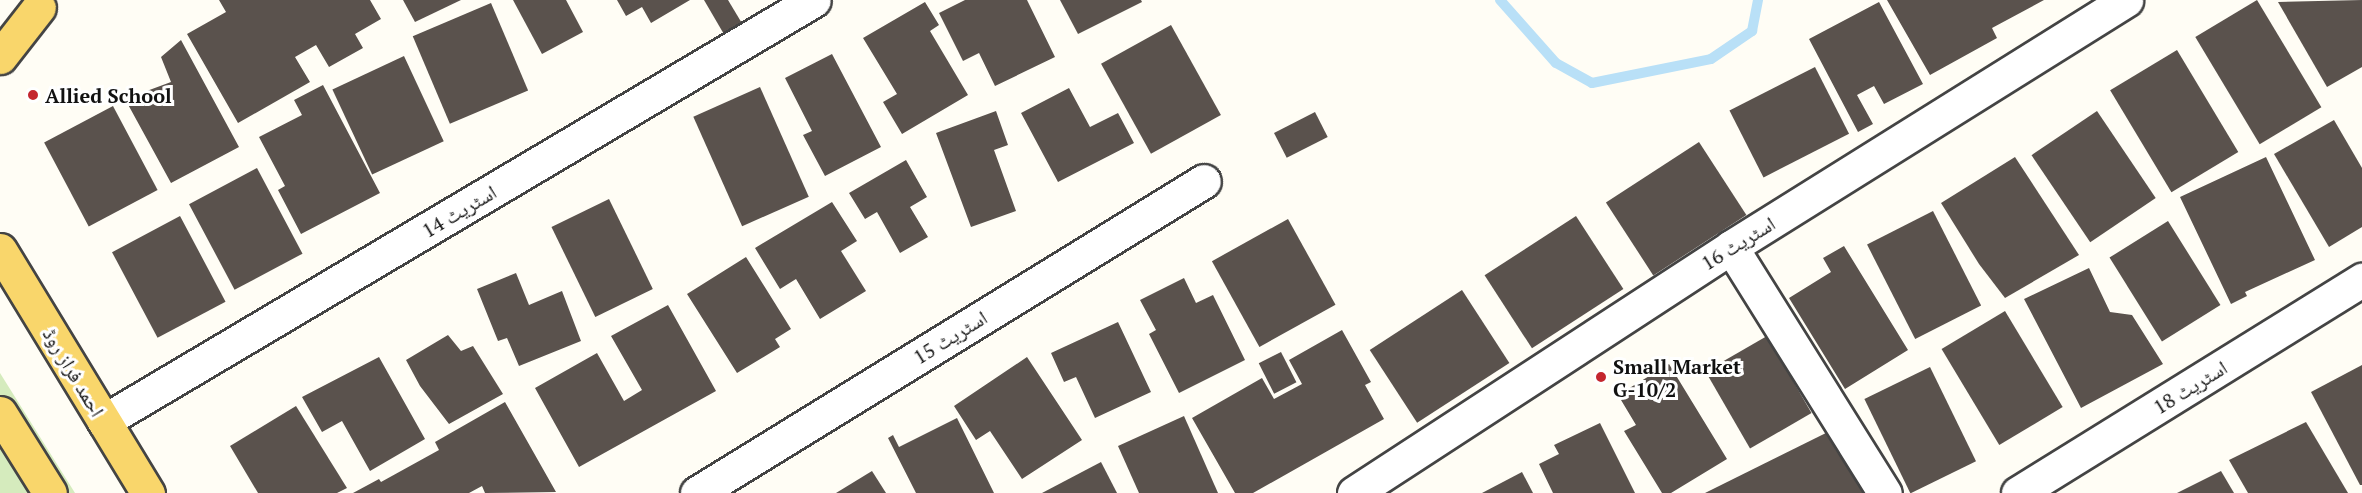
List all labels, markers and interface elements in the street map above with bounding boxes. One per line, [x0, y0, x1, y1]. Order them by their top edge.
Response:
place label: Allied School [45, 83, 172, 107]
marker: Allied School [26, 88, 40, 102]
street label: اسٹریٹ 14 [417, 179, 501, 243]
street label: اسٹریٹ 16 [1697, 211, 1779, 275]
street label: اسٹریٹ 15 [909, 305, 991, 369]
street label: احمد فراز روڈ [38, 323, 110, 421]
place label: Small Market G-10/2 [1613, 354, 1741, 401]
street label: اسٹریٹ 18 [2149, 355, 2231, 419]
marker: Small Market G-10/2 [1594, 370, 1608, 384]

